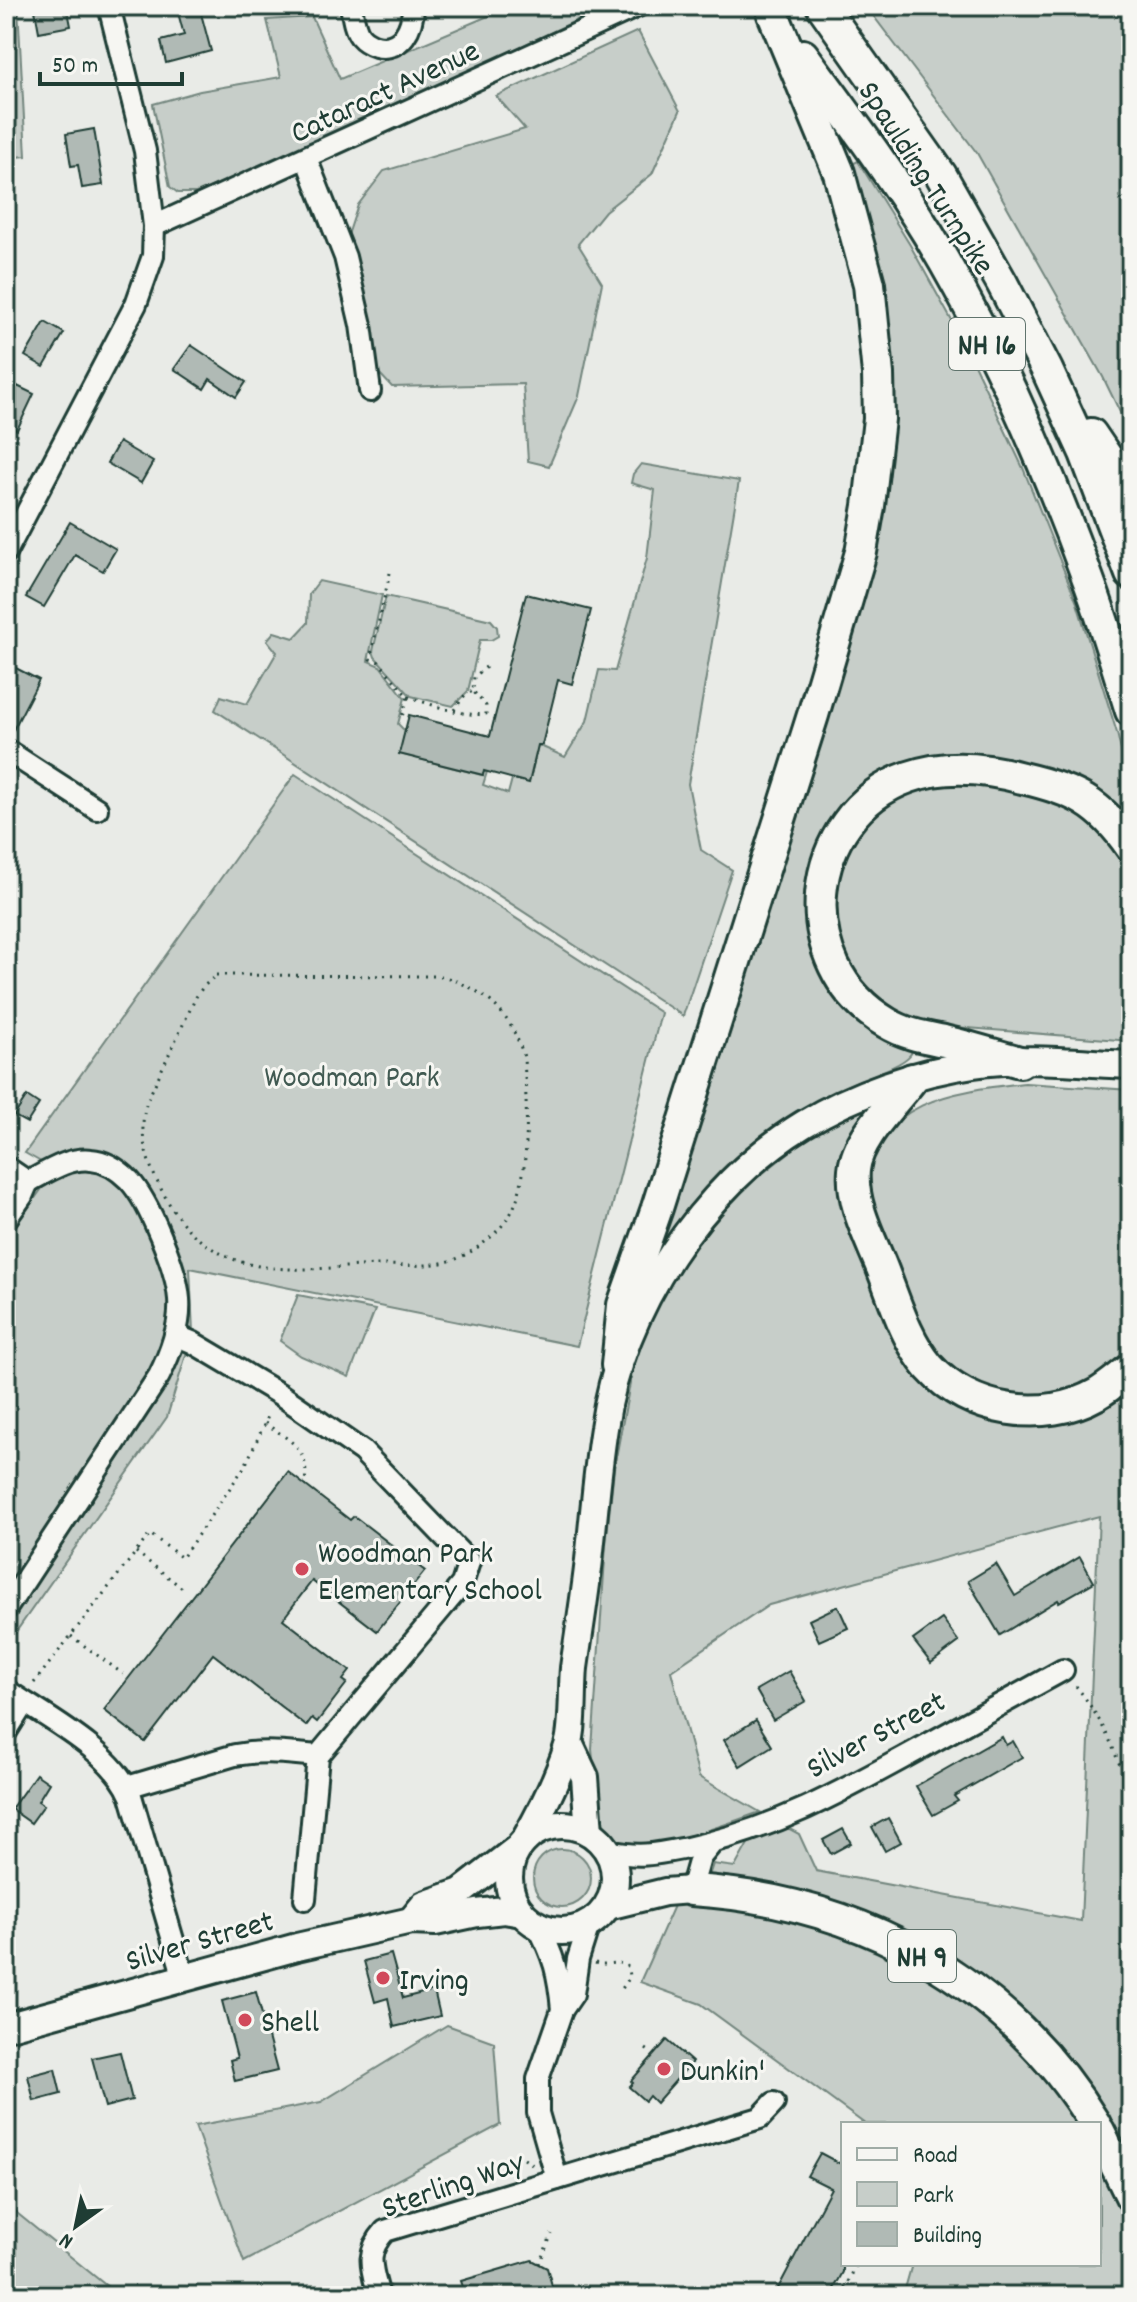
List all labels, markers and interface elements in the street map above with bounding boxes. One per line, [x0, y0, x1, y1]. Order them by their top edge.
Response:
street label: Cataract Avenue [284, 31, 488, 159]
scale bar [40, 36, 182, 86]
text: 50 m [52, 50, 98, 84]
street label: Spaulding Turnpike [844, 74, 1004, 286]
road number: NH 16 [949, 318, 1025, 370]
park label: Woodman Park [264, 1057, 440, 1103]
place label: Woodman Park Elementary School [318, 1533, 542, 1616]
marker: Woodman Park Elementary School [293, 1560, 311, 1578]
street label: Silver Street [799, 1681, 955, 1793]
street label: Silver Street [121, 1901, 280, 1987]
road number: NH 9 [888, 1930, 956, 1982]
place label: Irving [399, 1960, 469, 2006]
marker: Irving [374, 1969, 392, 1987]
place label: Shell [261, 2002, 319, 2048]
marker: Shell [236, 2011, 254, 2029]
place label: Dunkin' [680, 2051, 765, 2097]
marker: Dunkin' [655, 2060, 673, 2078]
legend [841, 2122, 1101, 2266]
text: Road [913, 2140, 958, 2174]
street label: Sterling Way [376, 2142, 532, 2234]
text: Park [913, 2180, 954, 2214]
north arrow [36, 2186, 116, 2266]
text: Building [913, 2220, 982, 2254]
text: N [54, 2224, 80, 2256]

